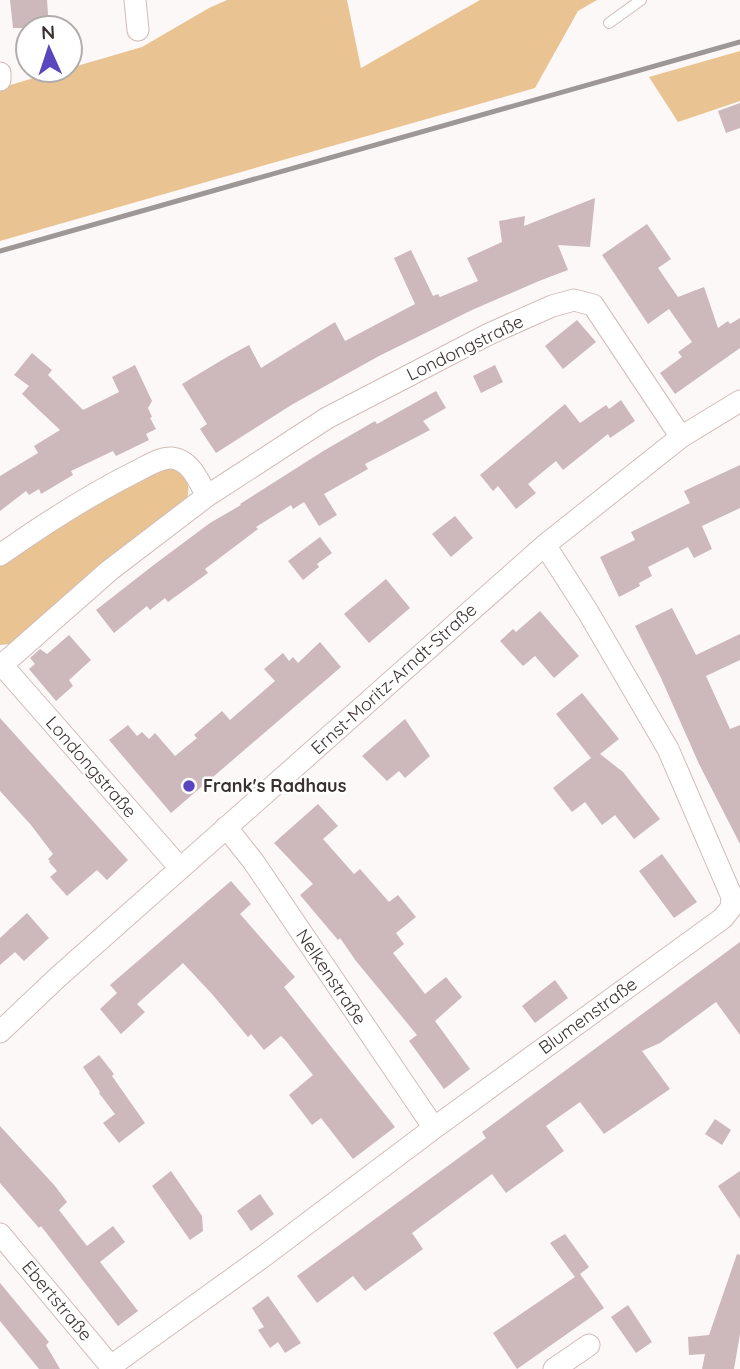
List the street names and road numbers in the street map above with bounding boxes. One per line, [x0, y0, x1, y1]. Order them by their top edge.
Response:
street label: Londongstraße [403, 309, 527, 386]
street label: Ernst-Moritz-Arndt-Straße [306, 598, 481, 759]
street label: Londongstraße [41, 711, 142, 822]
street label: Nelkenstraße [291, 924, 372, 1029]
street label: Blumenstraße [534, 972, 641, 1059]
street label: Ebertstraße [17, 1256, 98, 1346]

